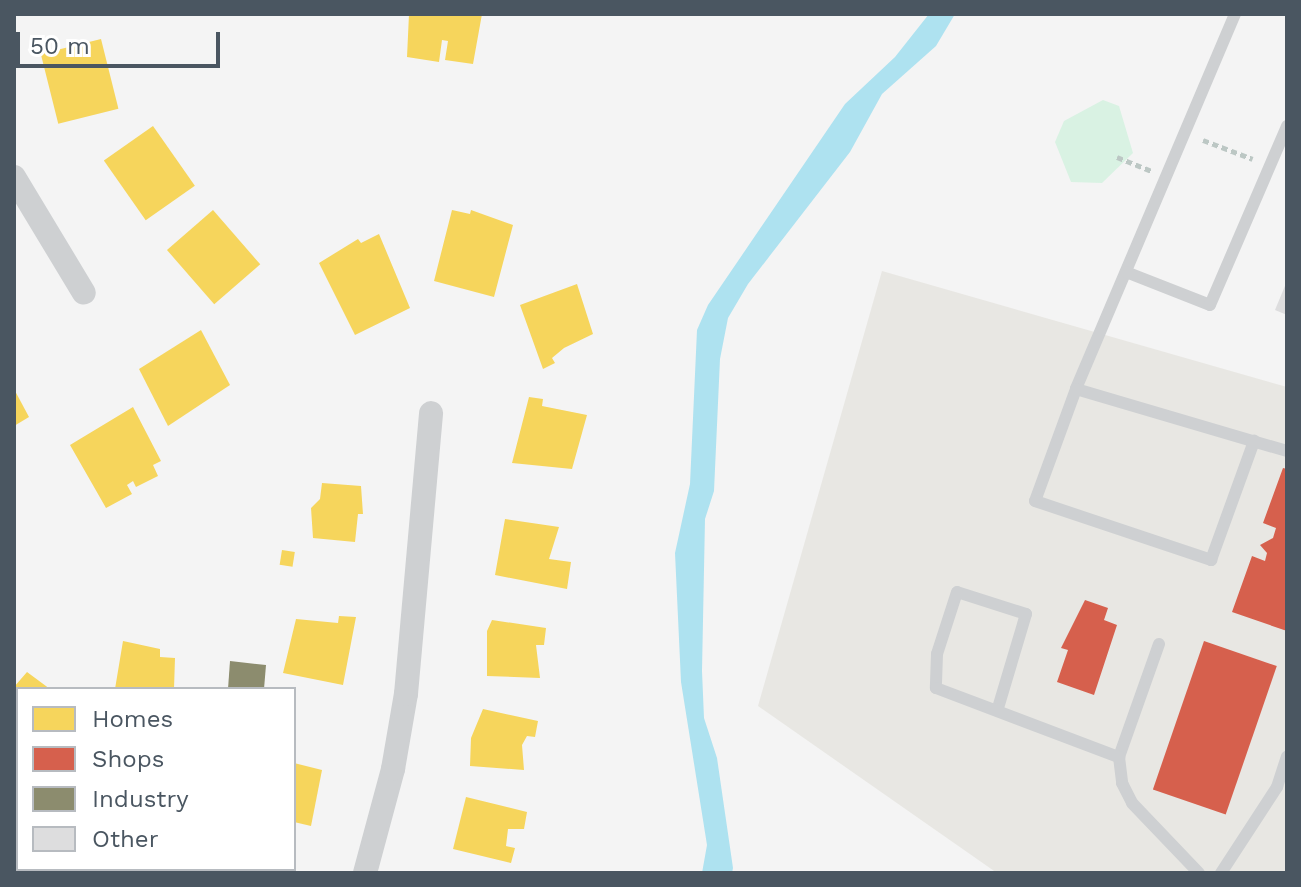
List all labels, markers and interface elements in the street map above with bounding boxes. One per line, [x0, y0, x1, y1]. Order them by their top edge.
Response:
scale bar [20, 16, 224, 66]
text: 50 m [30, 32, 90, 60]
legend [16, 687, 296, 871]
text: Homes [92, 705, 173, 733]
text: Shops [92, 745, 164, 773]
text: Industry [92, 785, 189, 813]
text: Other [92, 825, 159, 853]

